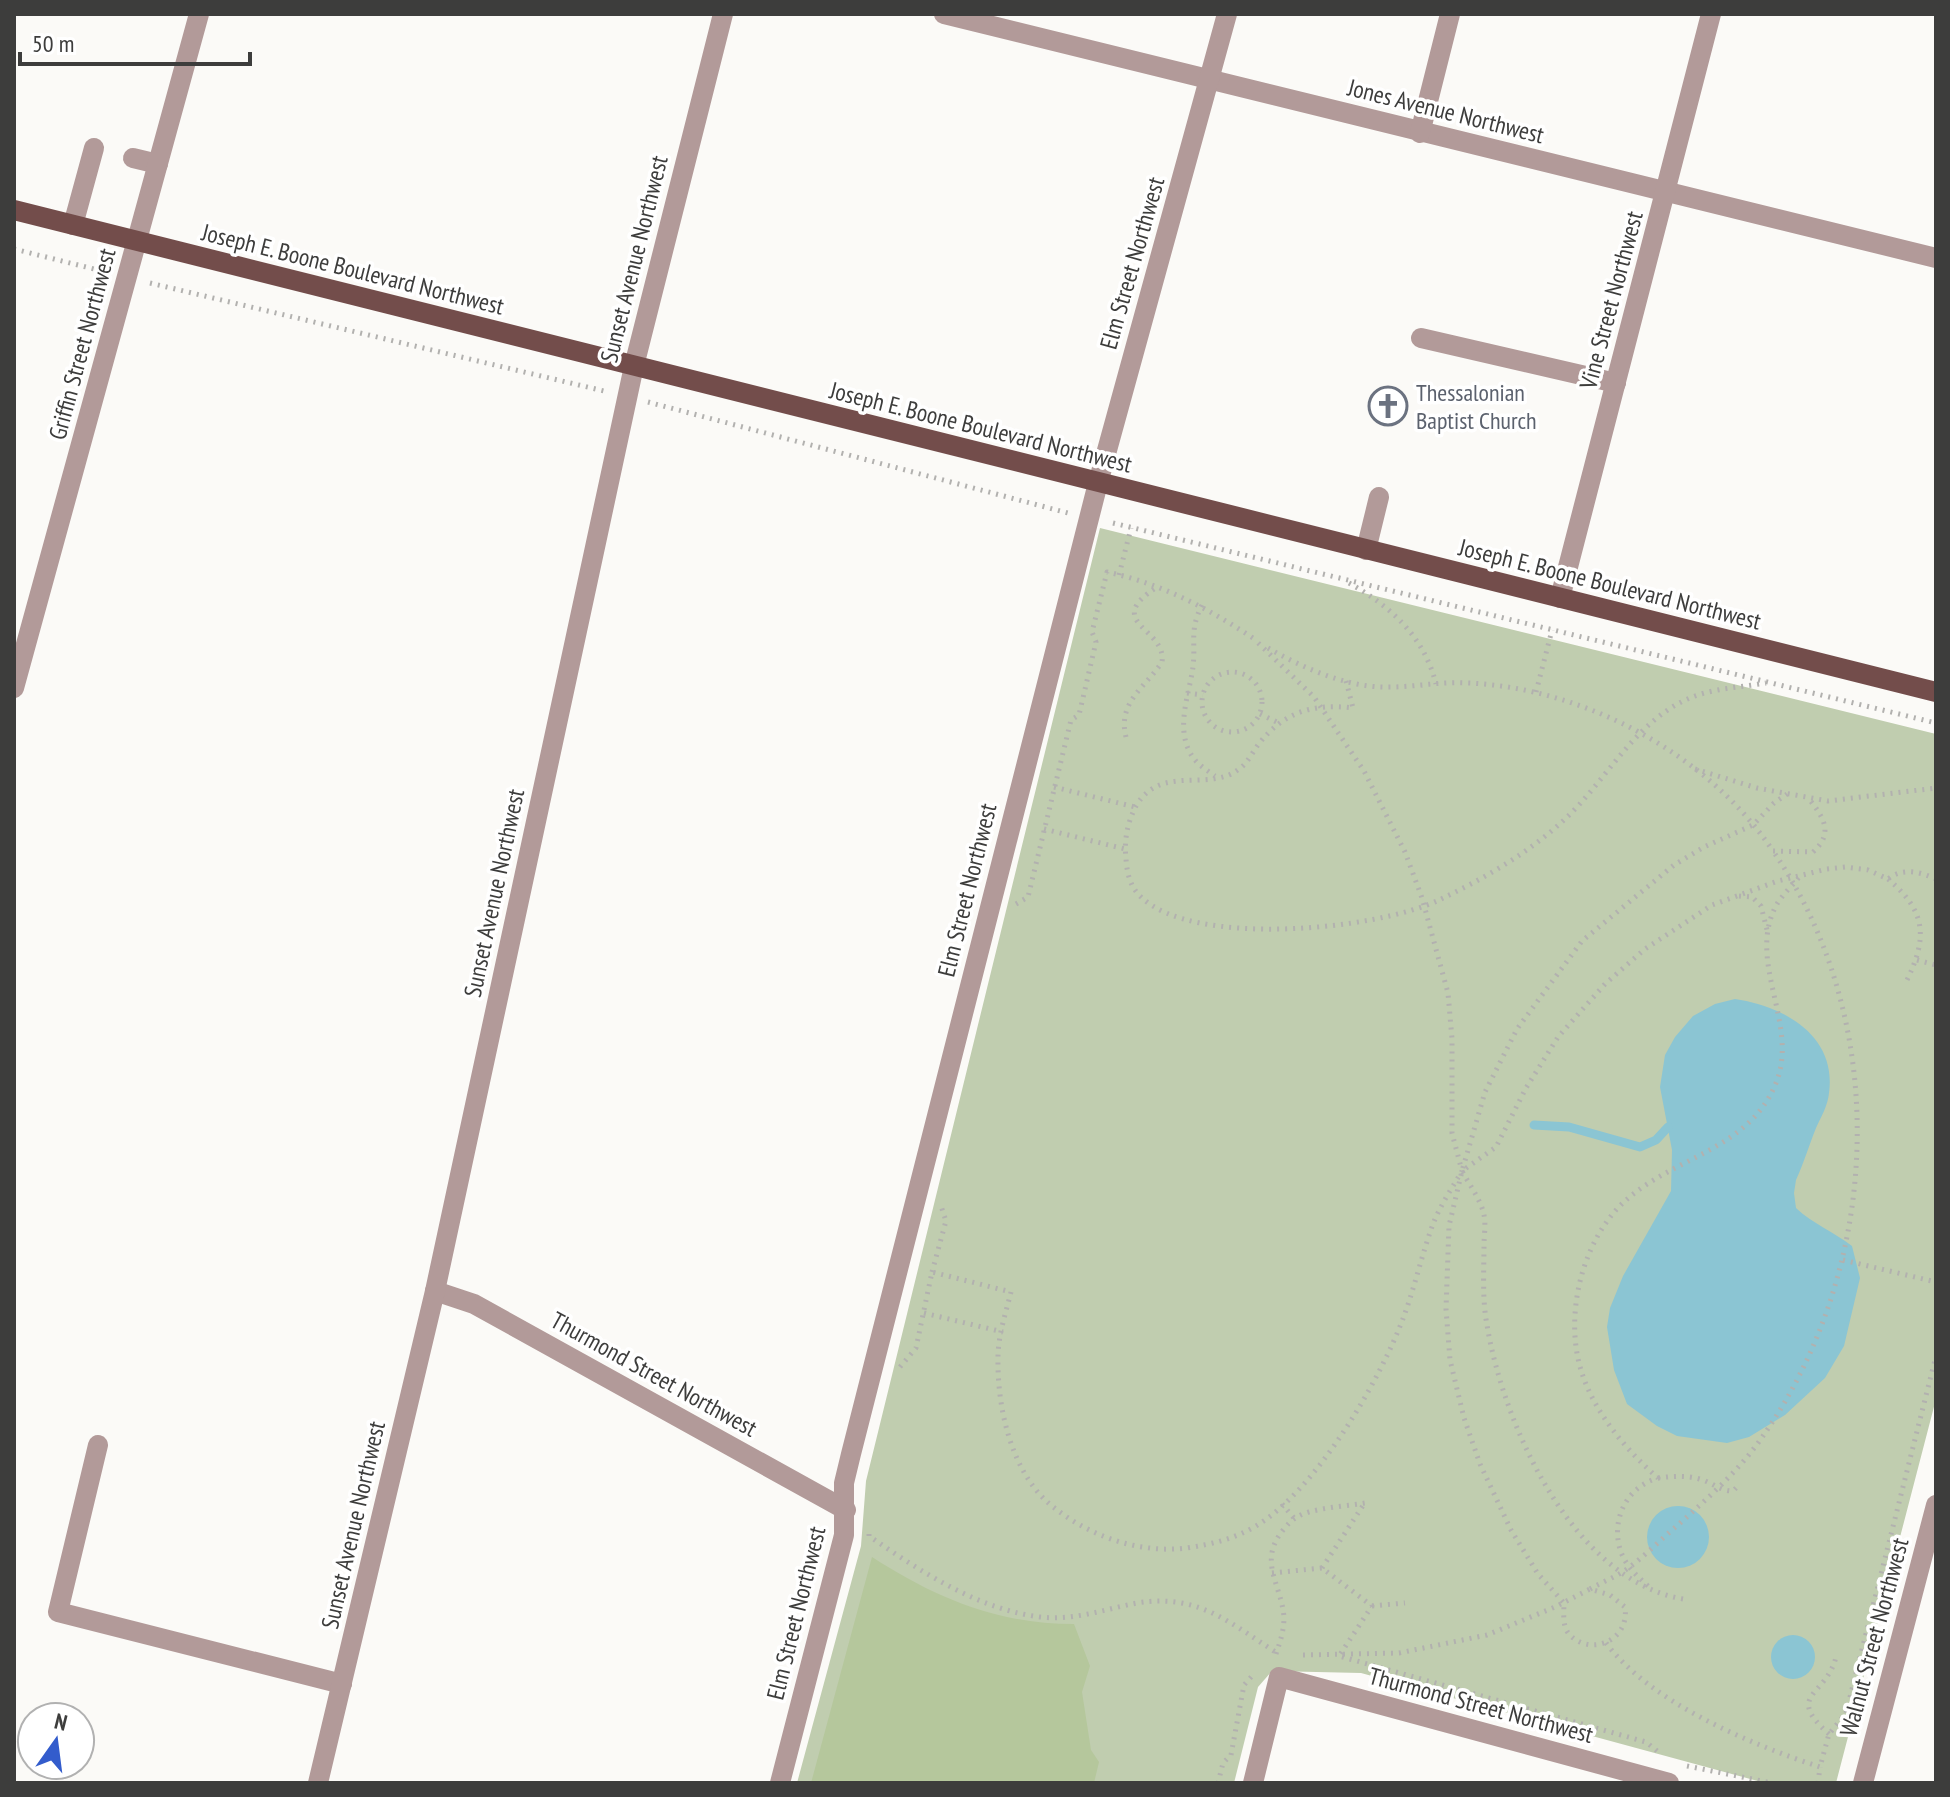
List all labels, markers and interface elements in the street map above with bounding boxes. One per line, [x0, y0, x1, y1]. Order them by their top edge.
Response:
scale bar [20, 16, 250, 66]
text: 50 m [32, 28, 74, 59]
street label: Jones Avenue Northwest [1344, 71, 1548, 150]
street label: Sunset Avenue Northwest [593, 152, 675, 366]
street label: Elm Street Northwest [1093, 173, 1171, 353]
street label: Vine Street Northwest [1572, 207, 1650, 393]
street label: Joseph E. Boone Boulevard Northwest [198, 216, 508, 322]
street label: Griffin Street Northwest [42, 245, 123, 443]
street label: Joseph E. Boone Boulevard Northwest [826, 374, 1136, 480]
place label: Thessalonian Baptist Church [1416, 377, 1537, 436]
church icon: Thessalonian Baptist Church [1367, 385, 1409, 427]
street label: Joseph E. Boone Boulevard Northwest [1455, 531, 1765, 637]
street label: Sunset Avenue Northwest [457, 786, 531, 1000]
street label: Elm Street Northwest [930, 800, 1004, 980]
street label: Thurmond Street Northwest [545, 1304, 763, 1444]
street label: Sunset Avenue Northwest [314, 1418, 392, 1632]
street label: Elm Street Northwest [759, 1523, 833, 1703]
street label: Walnut Street Northwest [1833, 1534, 1915, 1740]
street label: Thurmond Street Northwest [1365, 1660, 1597, 1750]
north arrow [16, 1701, 96, 1781]
text: N [52, 1707, 70, 1737]

